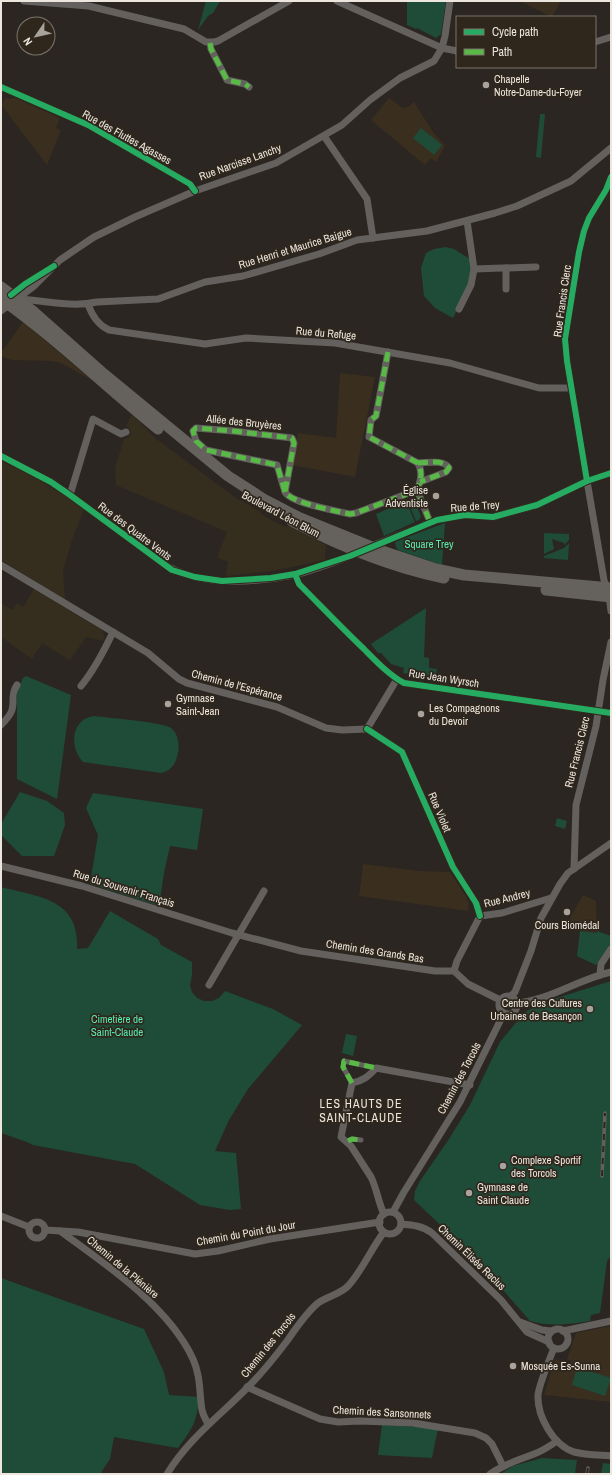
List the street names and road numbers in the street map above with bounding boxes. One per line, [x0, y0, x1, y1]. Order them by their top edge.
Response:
street label: Rue des Fluttes Agasses [80, 107, 174, 168]
street label: Rue Narcisse Lanchy [197, 141, 283, 183]
street label: Rue Henri et Maurice Baigue [237, 224, 353, 272]
street label: Rue Francis Clerc [550, 264, 574, 338]
street label: Rue du Refuge [295, 323, 357, 343]
street label: Allée des Bruyères [205, 411, 283, 433]
street label: Boulevard Léon Blum [240, 488, 322, 540]
street label: Rue de Trey [450, 497, 500, 515]
street label: Rue des Quatre Vents [95, 499, 175, 564]
street label: Chemin de l'Espérance [190, 666, 284, 704]
street label: Rue Jean Wyrsch [408, 666, 480, 690]
street label: Rue Francis Clerc [561, 715, 593, 789]
street label: Rue Violet [425, 790, 455, 835]
street label: Rue du Souvenir Français [72, 866, 177, 910]
street label: Rue Andrey [482, 885, 532, 910]
street label: Chemin des Grands Bas [325, 936, 425, 966]
street label: Chemin des Torcols [434, 1039, 484, 1116]
street label: Chemin du Point du Jour [195, 1217, 297, 1249]
street label: Chemin Élisée Reclus [435, 1221, 509, 1293]
street label: Chemin de la Plénière [84, 1233, 162, 1301]
street label: Chemin des Torcols [238, 1309, 299, 1380]
street label: Chemin des Sansonnets [332, 1402, 432, 1422]

